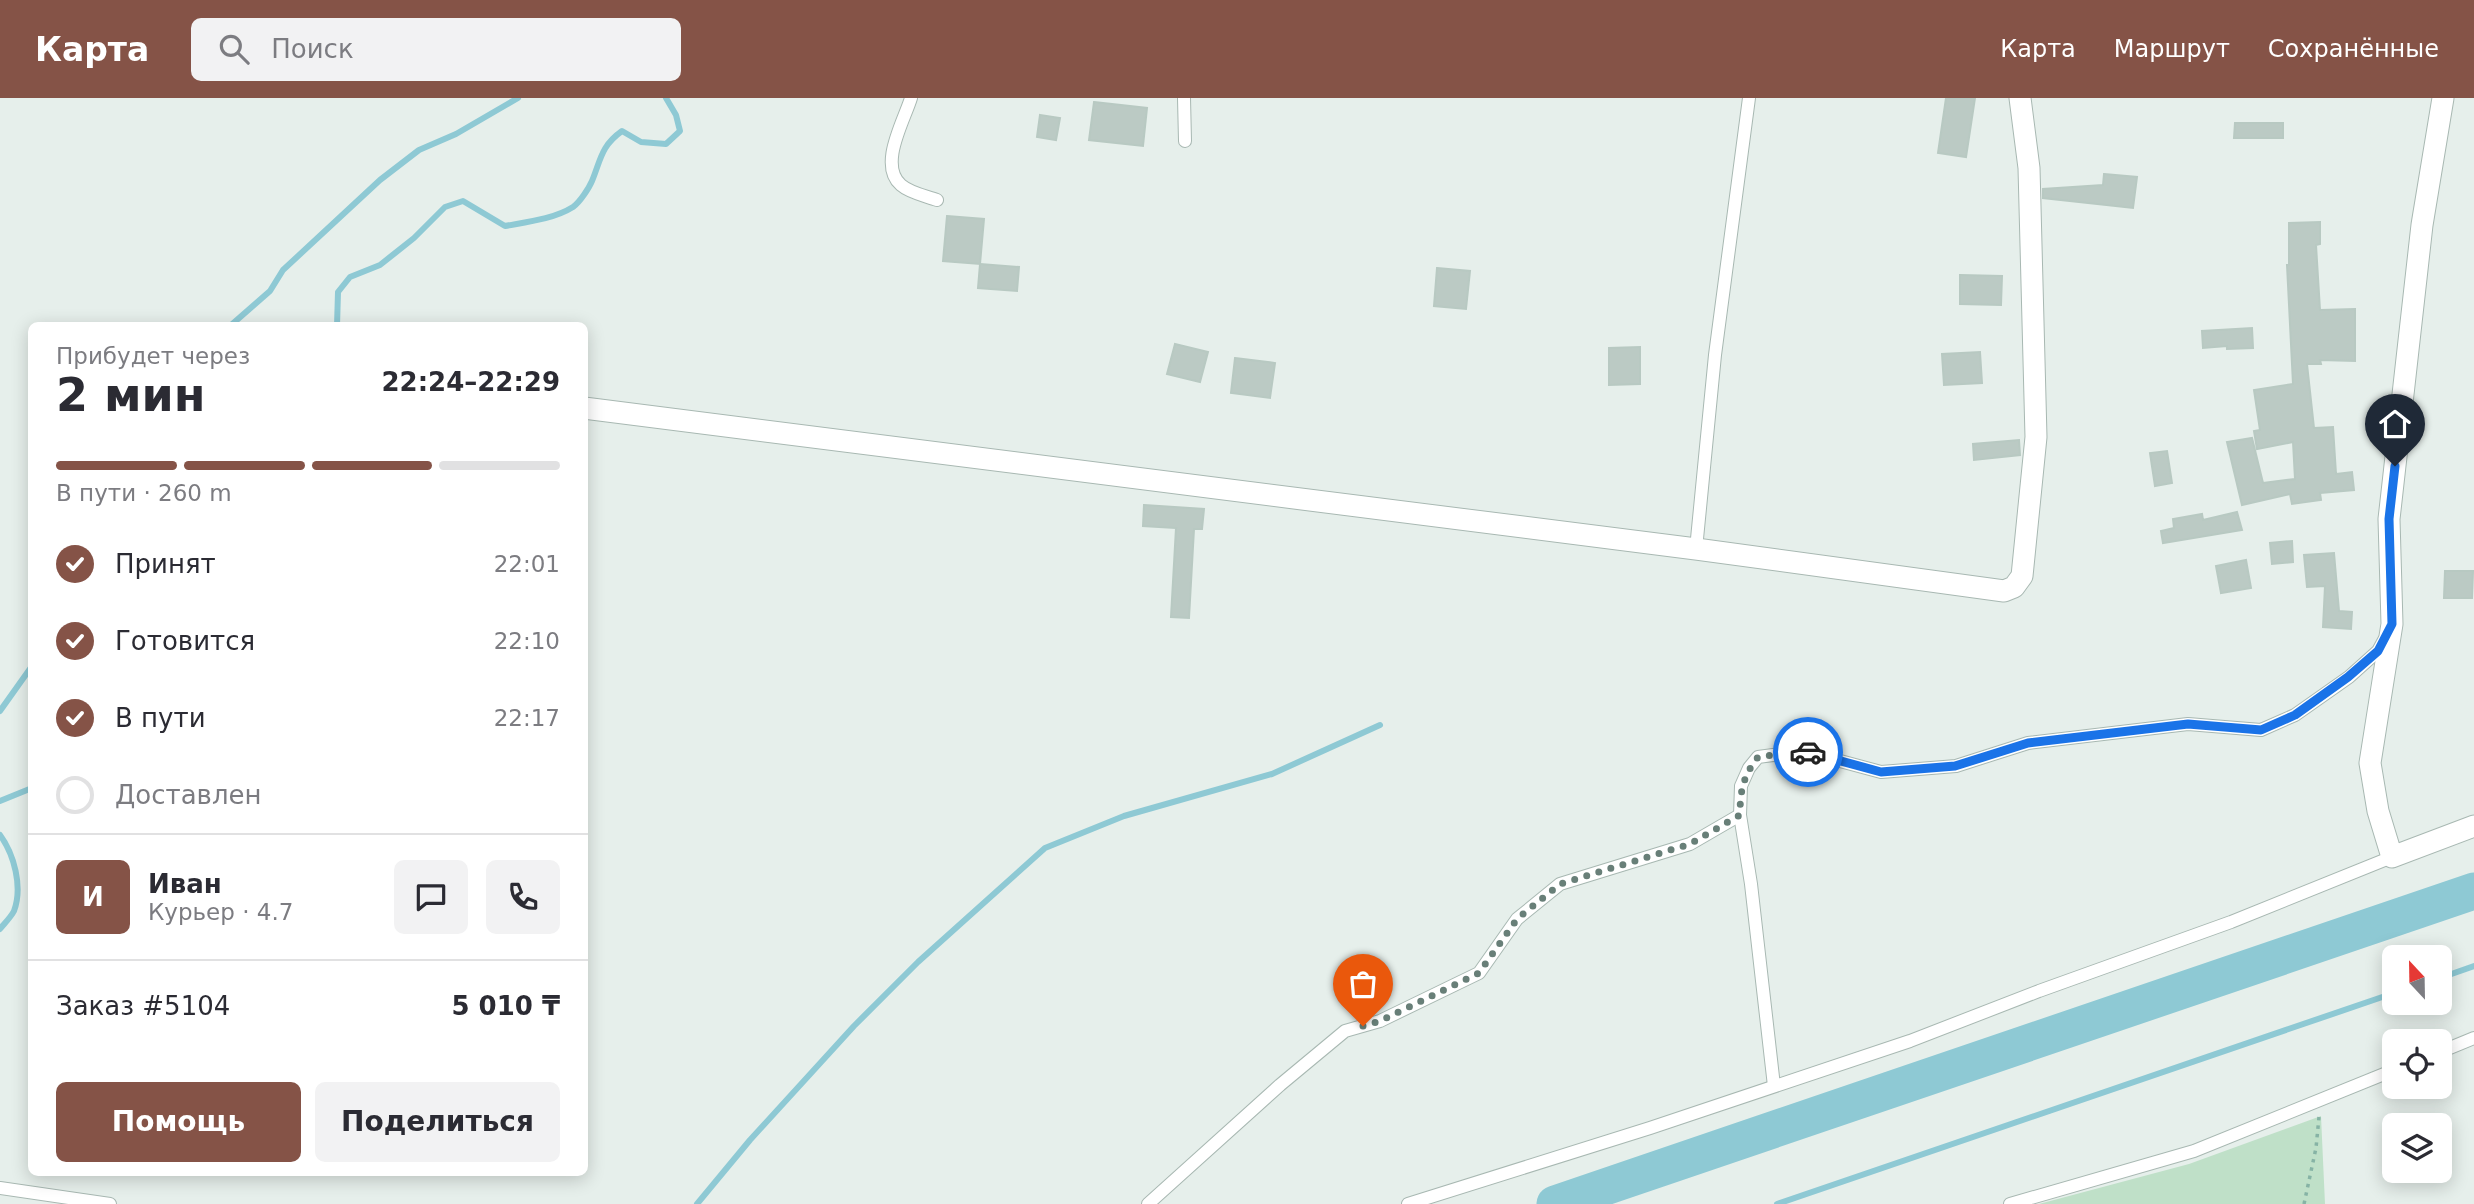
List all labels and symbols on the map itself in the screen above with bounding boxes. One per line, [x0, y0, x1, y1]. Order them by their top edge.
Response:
pin [2365, 394, 2425, 466]
courier [1773, 717, 1843, 787]
north arrow [2382, 945, 2452, 1015]
pin [1333, 954, 1393, 1026]

